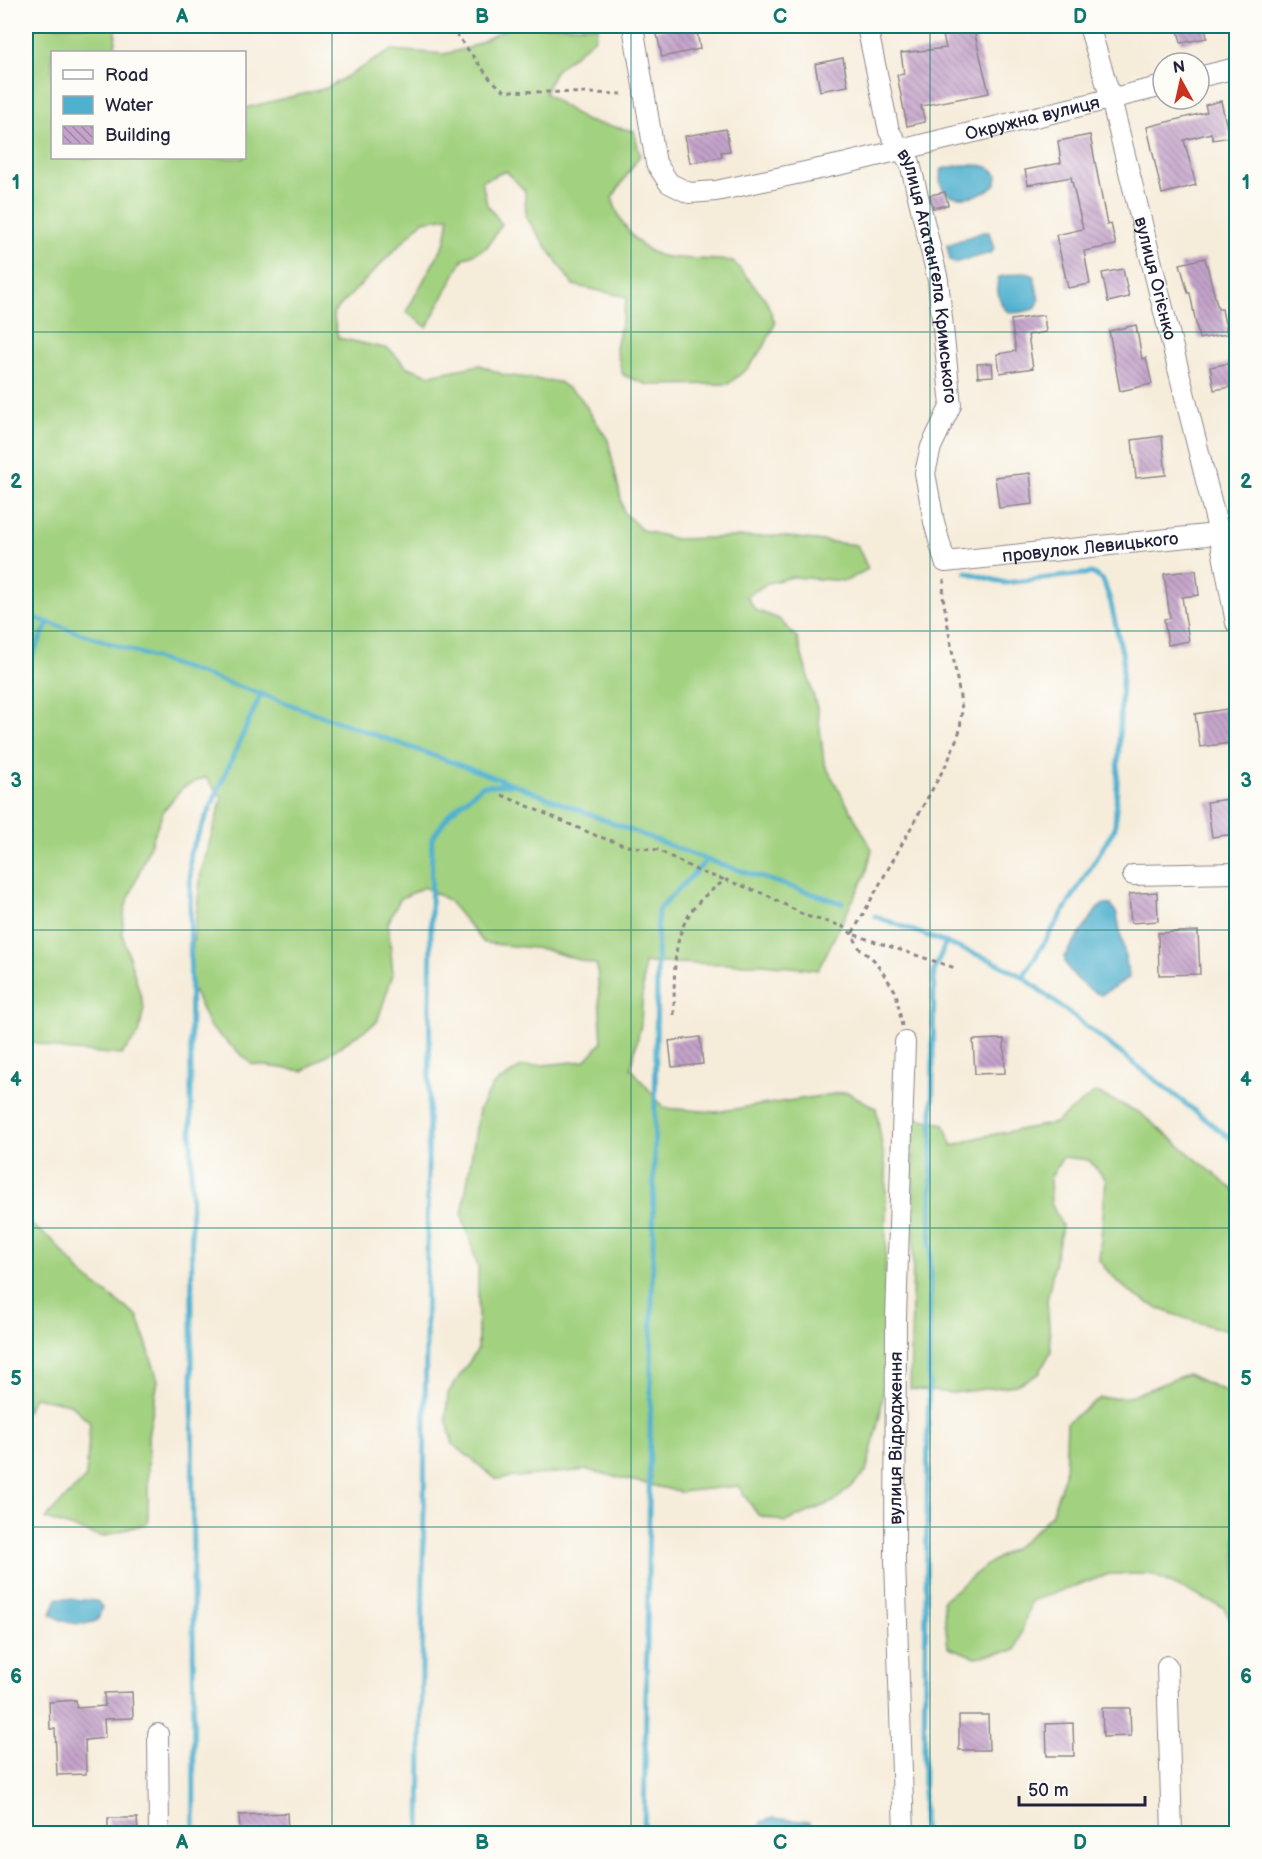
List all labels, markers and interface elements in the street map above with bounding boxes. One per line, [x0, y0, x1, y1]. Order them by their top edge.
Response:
text: A [175, 5, 189, 29]
text: B [475, 5, 489, 29]
text: C [773, 5, 787, 29]
text: D [1073, 5, 1087, 29]
legend [51, 51, 246, 159]
north arrow [1151, 51, 1211, 111]
text: N [1172, 57, 1186, 78]
text: Road [105, 65, 149, 86]
street label: Окружна вулиця [963, 91, 1102, 144]
text: Water [105, 95, 153, 116]
text: Building [105, 125, 171, 146]
street label: вулиця Агатангела Кримського [893, 144, 961, 404]
text: 1 [12, 171, 20, 195]
text: 1 [1242, 171, 1250, 195]
street label: вулиця Огієнко [1130, 215, 1181, 342]
text: 2 [10, 470, 22, 494]
text: 2 [1240, 470, 1252, 494]
street label: провулок Левицького [1001, 528, 1179, 567]
text: 3 [10, 769, 22, 793]
text: 3 [1240, 769, 1252, 793]
text: 4 [10, 1068, 22, 1092]
text: 4 [1240, 1068, 1252, 1092]
street label: вулиця Відродження [885, 1351, 906, 1525]
text: 5 [10, 1367, 22, 1391]
text: 5 [1240, 1367, 1252, 1391]
text: 6 [10, 1665, 22, 1689]
text: 6 [1240, 1665, 1252, 1689]
scale bar [1019, 1769, 1145, 1807]
text: 50 m [1028, 1780, 1069, 1801]
text: A [175, 1831, 189, 1855]
text: B [475, 1831, 489, 1855]
text: C [773, 1831, 787, 1855]
text: D [1073, 1831, 1087, 1855]

